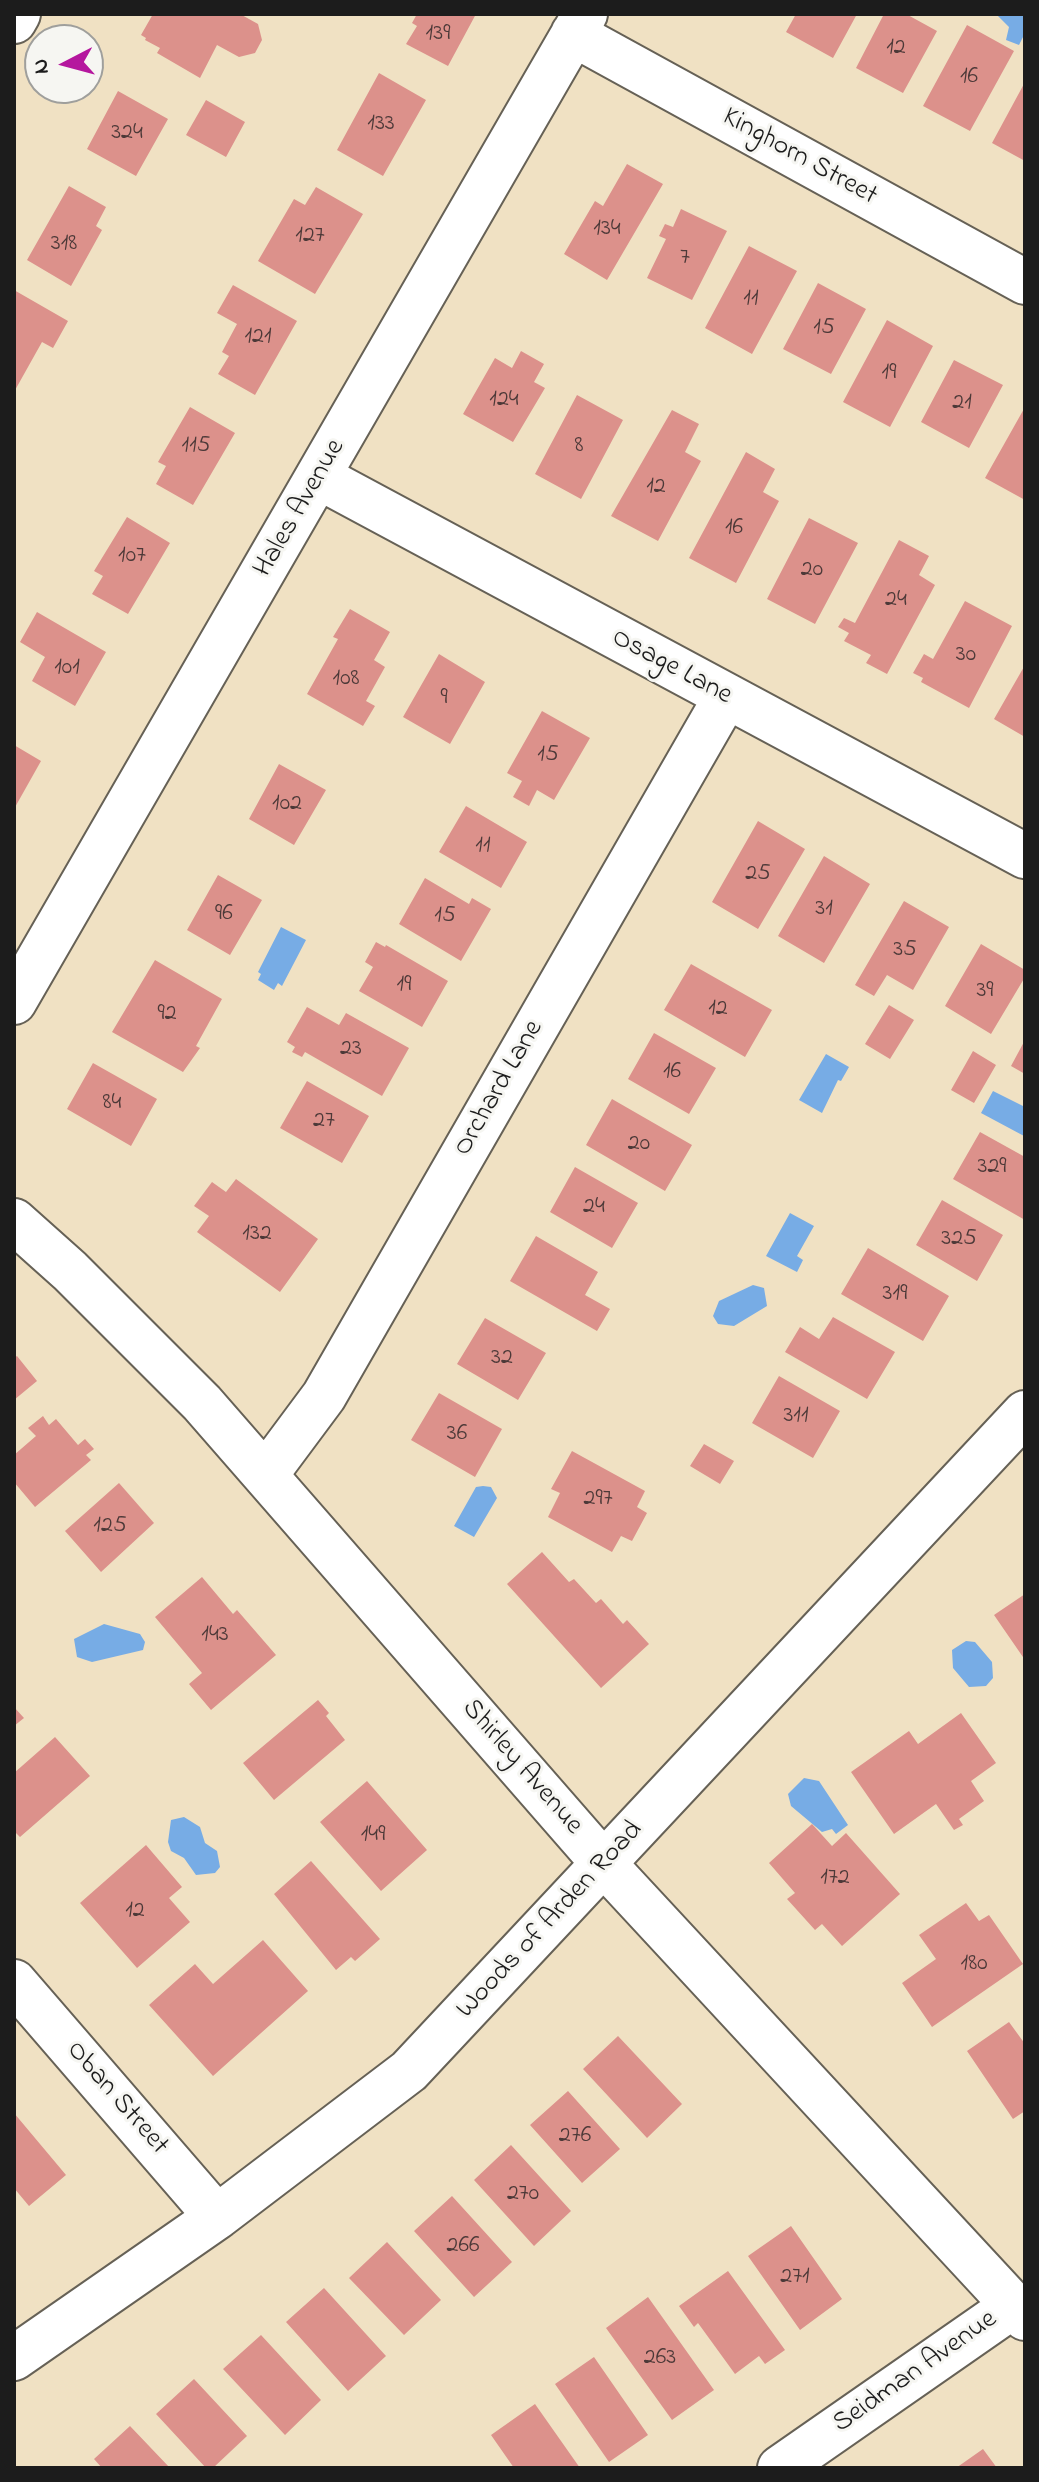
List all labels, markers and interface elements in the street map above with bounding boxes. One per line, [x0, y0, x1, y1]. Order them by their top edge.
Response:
house number: 139 [426, 21, 450, 49]
north arrow [24, 24, 104, 104]
house number: 12 [886, 35, 906, 63]
text: N [25, 57, 59, 75]
house number: 16 [960, 64, 978, 92]
street label: Kinghorn Street [716, 102, 882, 214]
house number: 133 [367, 111, 395, 139]
house number: 324 [111, 120, 143, 148]
house number: 134 [593, 216, 621, 244]
house number: 127 [295, 223, 325, 251]
house number: 318 [51, 231, 77, 259]
house number: 7 [680, 245, 690, 273]
house number: 11 [743, 286, 759, 314]
house number: 15 [813, 315, 835, 343]
house number: 121 [244, 324, 272, 352]
house number: 19 [882, 360, 896, 388]
house number: 124 [489, 387, 519, 415]
house number: 21 [952, 390, 972, 418]
house number: 115 [182, 433, 210, 461]
house number: 8 [575, 433, 583, 461]
street label: Hales Avenue [248, 434, 354, 584]
house number: 12 [646, 474, 666, 502]
house number: 16 [725, 515, 743, 543]
house number: 107 [118, 543, 146, 571]
house number: 20 [801, 557, 823, 585]
house number: 24 [885, 587, 907, 615]
street label: Osage Lane [605, 622, 737, 714]
house number: 30 [956, 642, 976, 670]
house number: 101 [54, 655, 80, 683]
house number: 108 [333, 666, 359, 694]
house number: 9 [440, 685, 448, 713]
house number: 15 [537, 742, 559, 770]
house number: 102 [272, 791, 302, 819]
house number: 11 [475, 833, 491, 861]
house number: 25 [745, 861, 771, 889]
house number: 31 [815, 896, 833, 924]
house number: 96 [215, 901, 233, 929]
house number: 15 [434, 903, 456, 931]
house number: 35 [893, 937, 917, 965]
house number: 19 [397, 972, 411, 1000]
house number: 39 [976, 978, 994, 1006]
house number: 12 [708, 996, 728, 1024]
house number: 92 [157, 1001, 177, 1029]
street label: Orchard Lane [448, 1015, 552, 1163]
house number: 23 [340, 1036, 362, 1064]
house number: 16 [663, 1059, 681, 1087]
house number: 84 [103, 1090, 121, 1118]
house number: 27 [313, 1108, 335, 1136]
house number: 20 [628, 1131, 650, 1159]
house number: 329 [977, 1154, 1007, 1182]
house number: 24 [583, 1194, 605, 1222]
house number: 132 [242, 1221, 272, 1249]
house number: 325 [941, 1226, 977, 1254]
house number: 319 [883, 1281, 907, 1309]
house number: 32 [491, 1345, 513, 1373]
house number: 311 [783, 1403, 809, 1431]
house number: 36 [447, 1421, 467, 1449]
house number: 297 [583, 1486, 613, 1514]
house number: 125 [93, 1513, 127, 1541]
house number: 143 [201, 1622, 229, 1650]
street label: Shirley Avenue [453, 1693, 589, 1843]
street label: Woods of Arden Road [451, 1815, 651, 2027]
house number: 149 [361, 1822, 385, 1850]
house number: 172 [820, 1865, 850, 1893]
house number: 12 [125, 1898, 145, 1926]
house number: 180 [961, 1951, 987, 1979]
street label: Oban Street [58, 2035, 174, 2163]
house number: 276 [559, 2123, 591, 2151]
house number: 270 [507, 2181, 539, 2209]
house number: 266 [446, 2233, 480, 2261]
house number: 271 [780, 2264, 810, 2292]
street label: Seidman Avenue [827, 2304, 1005, 2442]
house number: 263 [644, 2345, 676, 2373]

